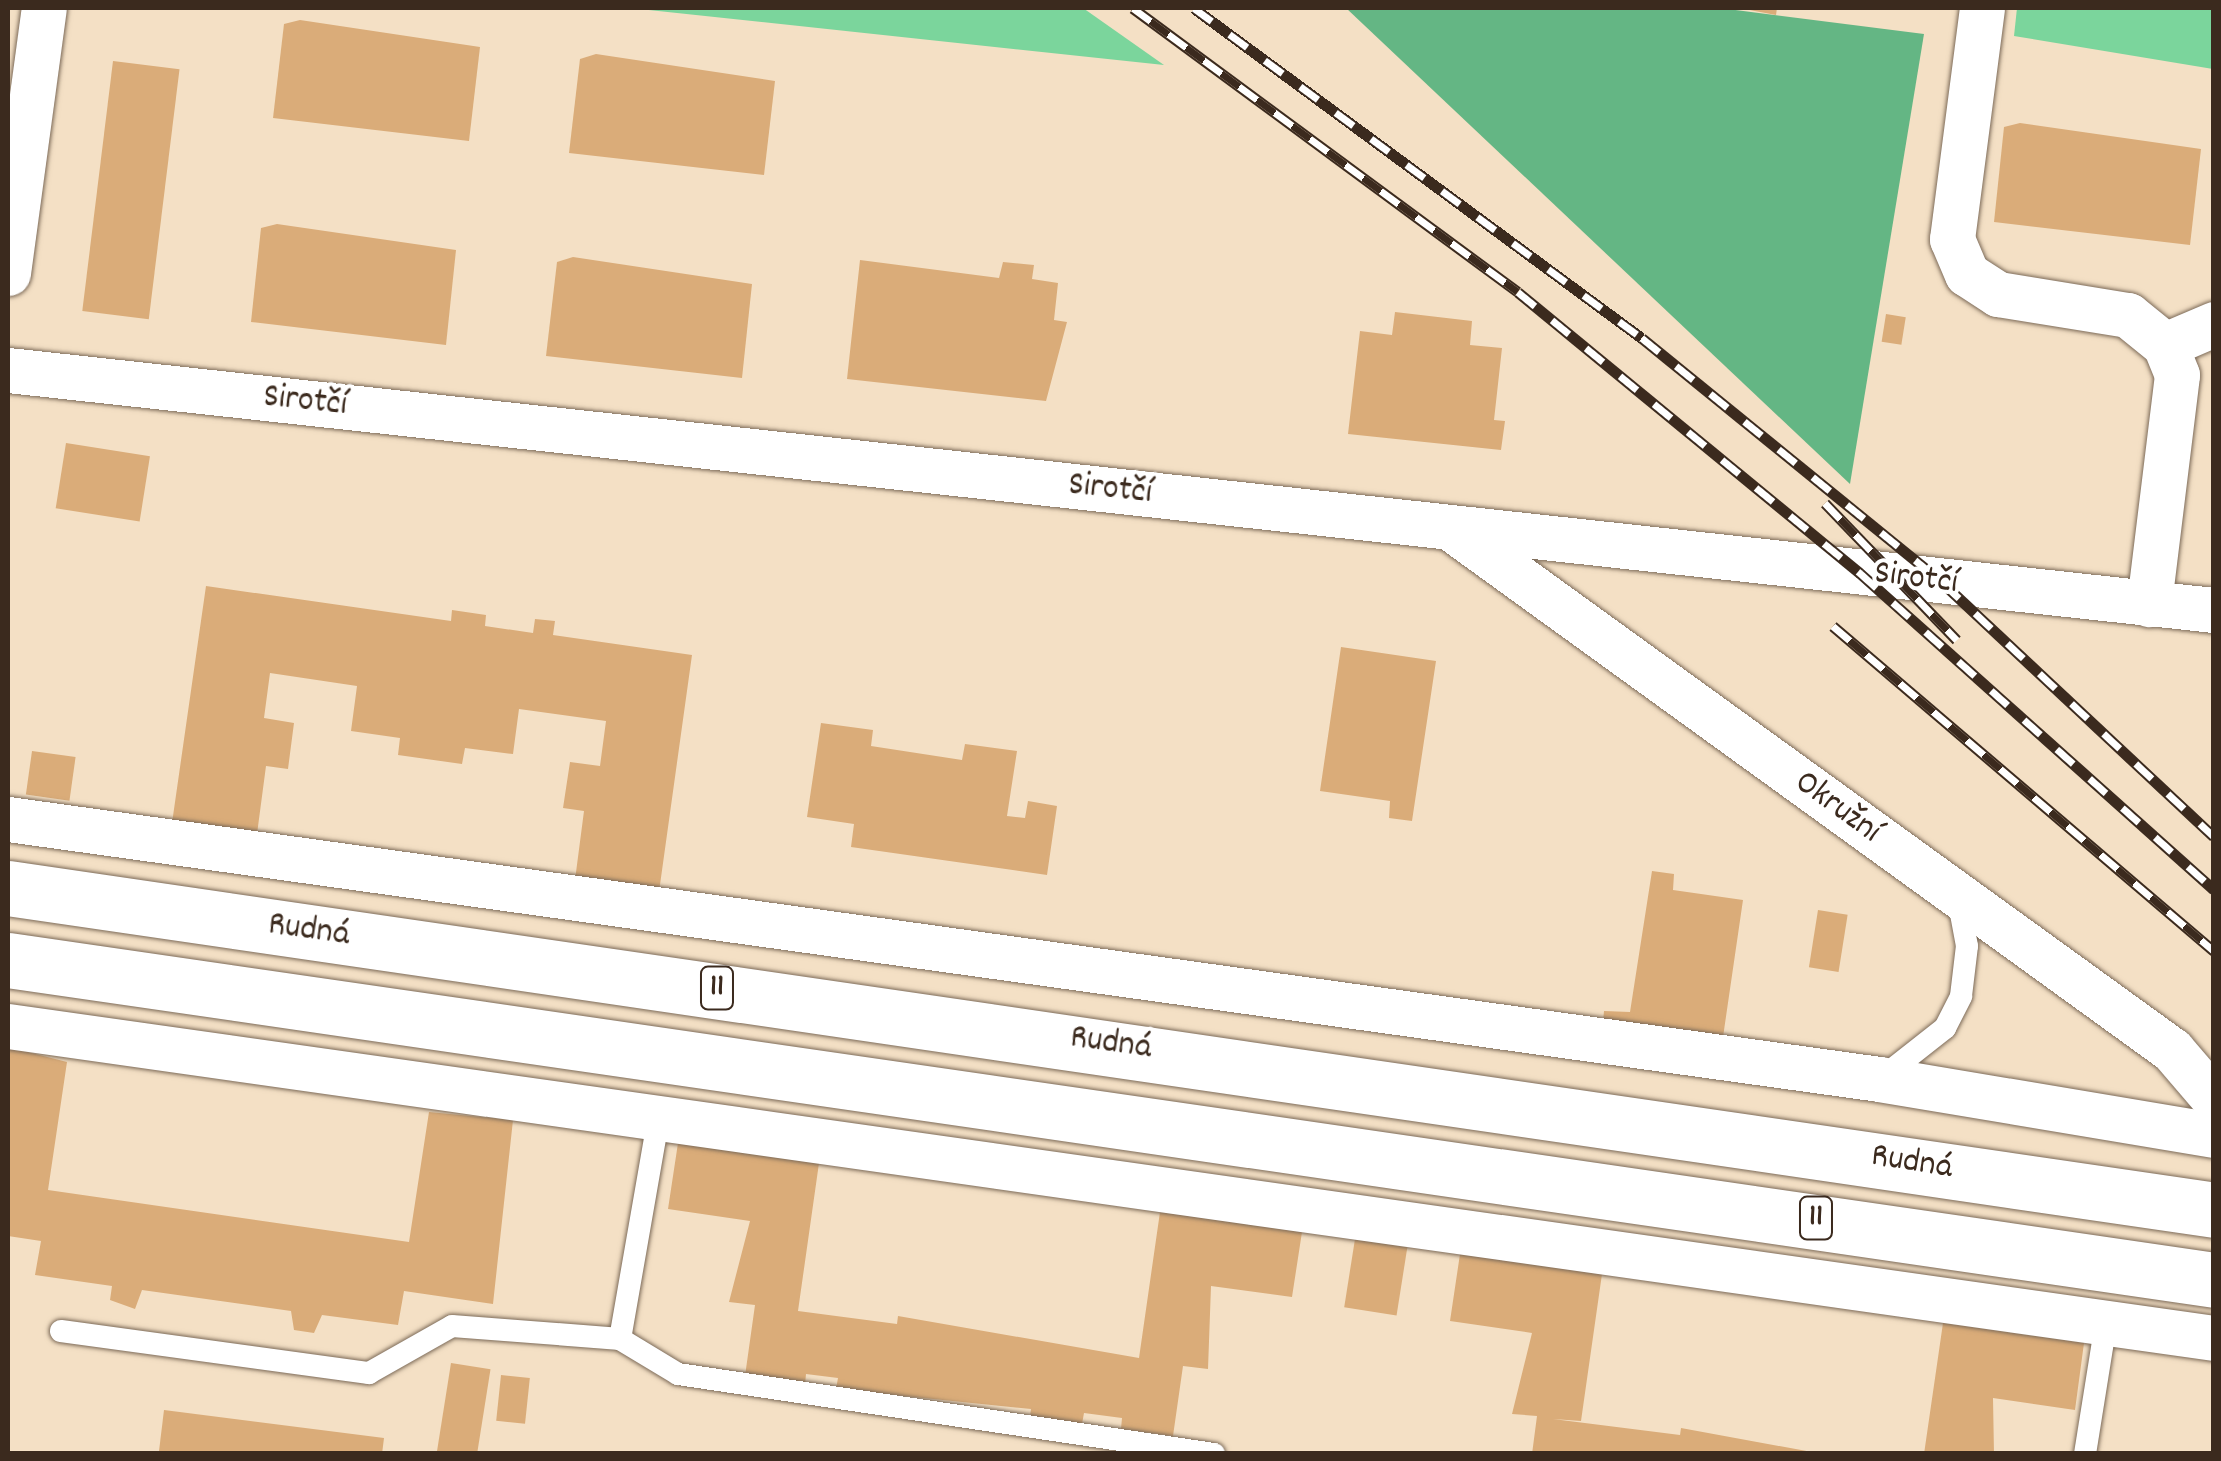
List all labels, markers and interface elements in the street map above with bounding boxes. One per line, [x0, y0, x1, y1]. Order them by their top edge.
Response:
street label: Sirotčí [261, 377, 349, 427]
street label: Sirotčí [1066, 465, 1154, 515]
street label: Sirotčí [1872, 553, 1960, 605]
street label: Okružní [1785, 762, 1889, 854]
street label: Rudná [265, 904, 353, 958]
road number: 11 [700, 961, 734, 1015]
street label: Rudná [1067, 1017, 1155, 1071]
street label: Rudná [1868, 1136, 1956, 1190]
road number: 11 [1798, 1191, 1834, 1245]

